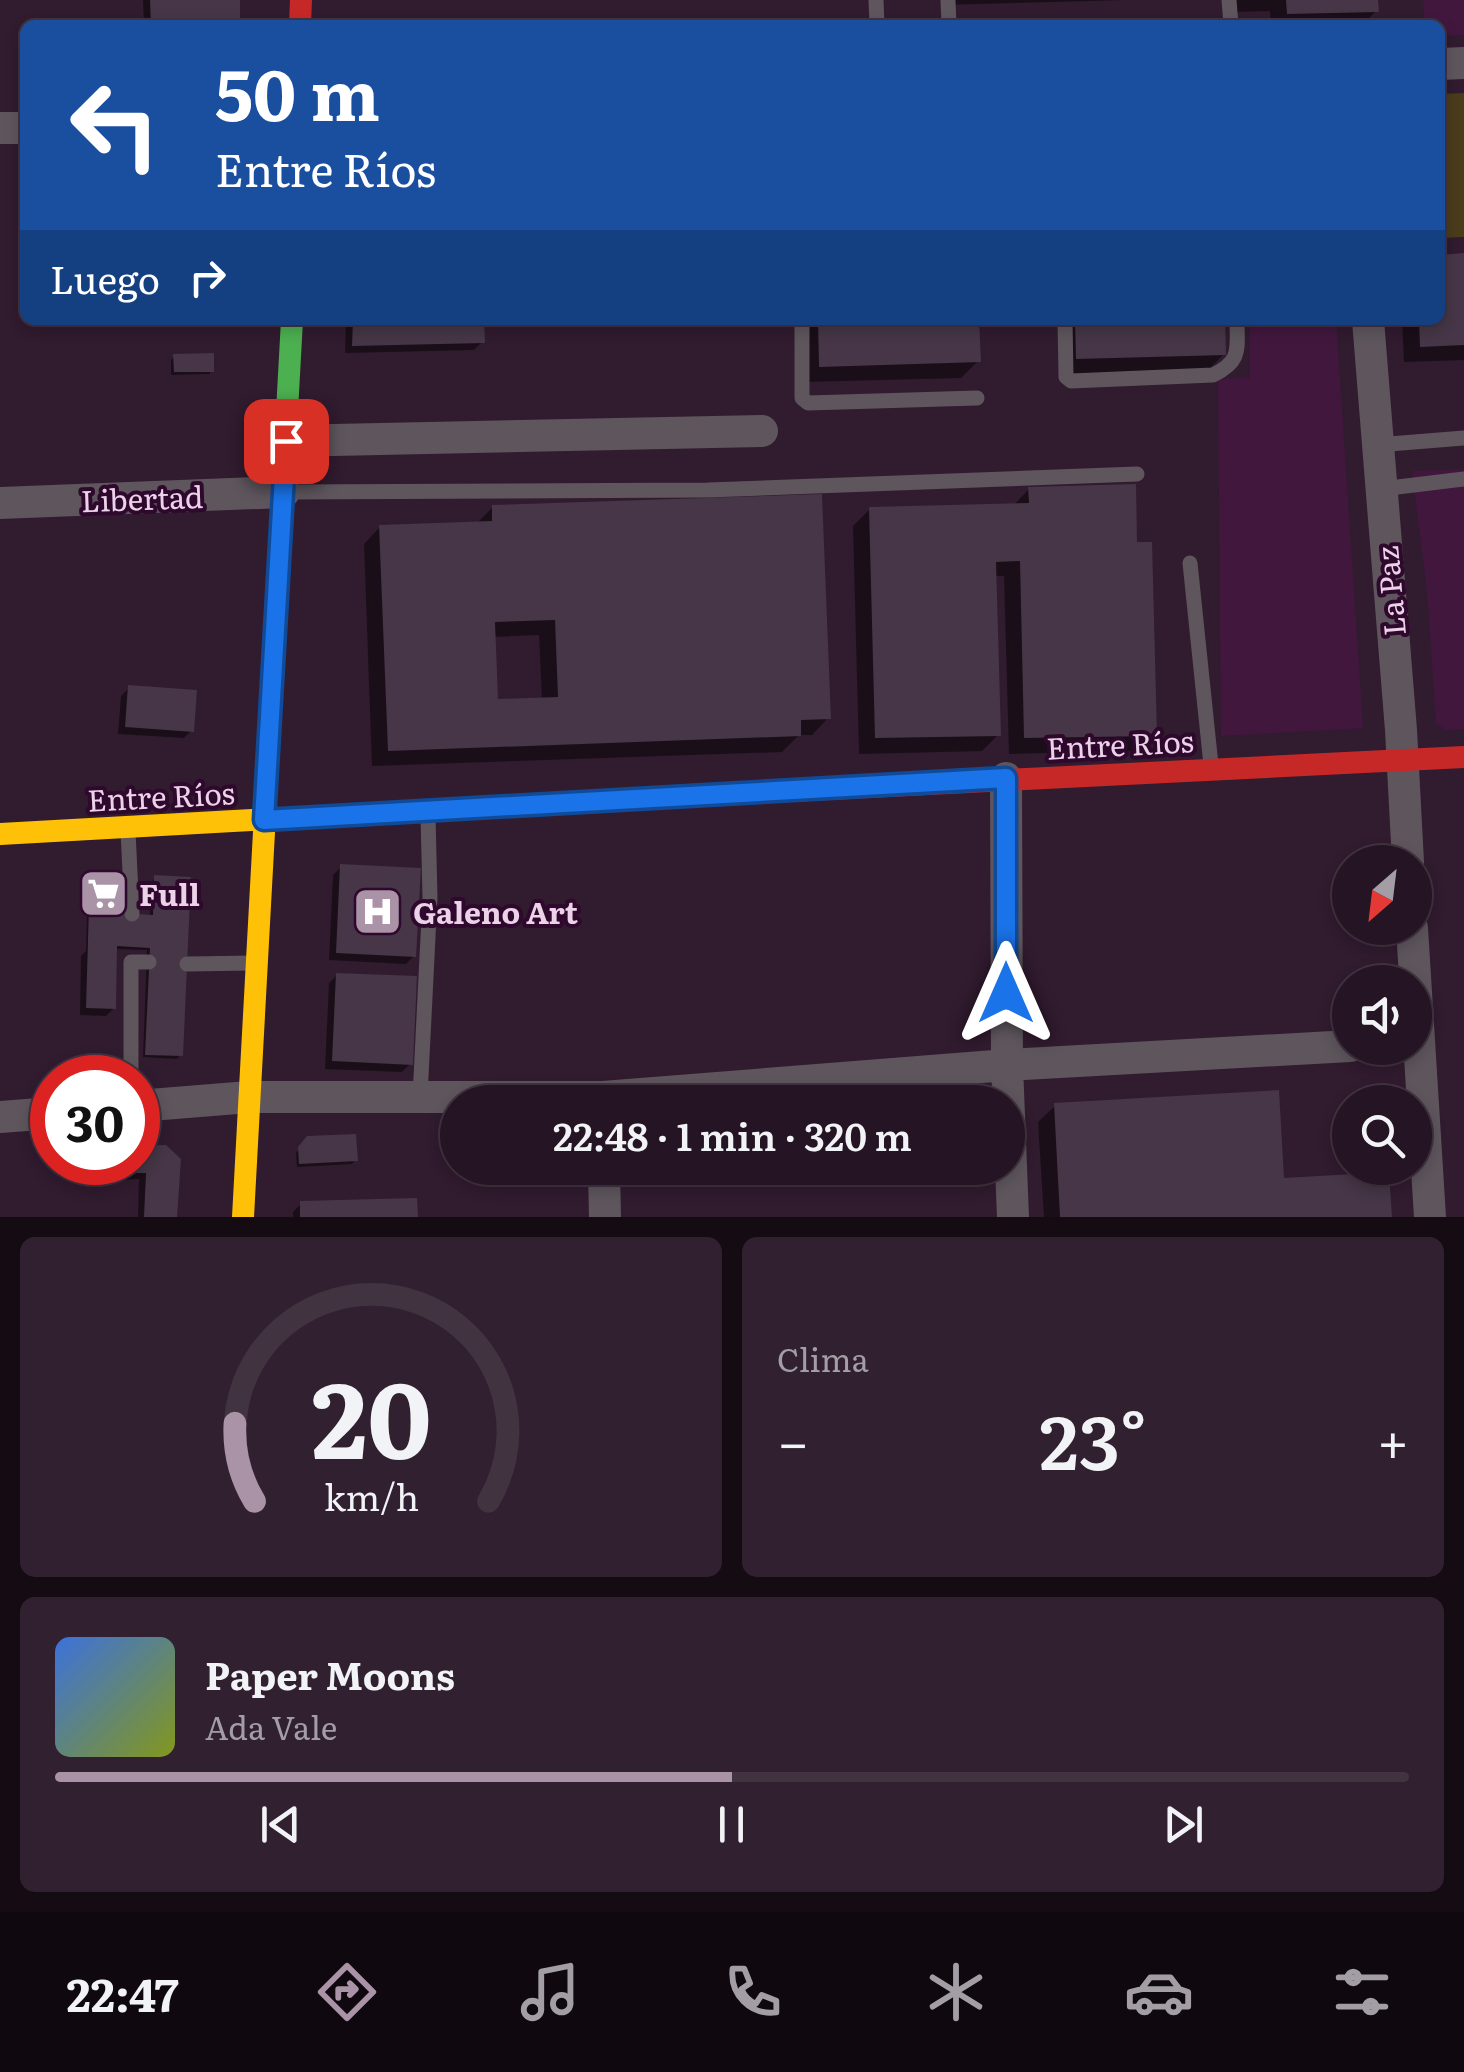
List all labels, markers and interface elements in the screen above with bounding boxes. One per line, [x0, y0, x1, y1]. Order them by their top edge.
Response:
text: 50 m [215, 39, 380, 143]
icon: left [50, 60, 180, 190]
text: Entre Ríos [215, 134, 436, 201]
text: Luego [50, 249, 160, 306]
icon: right [180, 250, 235, 305]
pin [244, 399, 329, 484]
icon: arrive [259, 414, 314, 469]
street label: Libertad [80, 473, 204, 521]
street label: La Paz [1363, 544, 1415, 638]
street label: Entre Ríos [1045, 717, 1195, 769]
street label: Entre Ríos [86, 769, 236, 821]
north arrow [1332, 845, 1432, 945]
map controls [1332, 845, 1432, 1185]
supermarket icon: Full [78, 867, 130, 919]
place label: Full [139, 871, 200, 915]
hospital icon: Galeno Art [352, 885, 404, 937]
place label: Galeno Art [413, 889, 579, 933]
position arrow [954, 941, 1058, 1045]
button: sound [1332, 965, 1432, 1065]
speed limit sign: 30 [30, 1055, 160, 1185]
button: search [1332, 1085, 1432, 1185]
text: 22:48 · 1 min · 320 m [553, 1106, 912, 1163]
text: Clima [777, 1334, 869, 1382]
text: 20 [311, 1337, 431, 1491]
text: 23° [1039, 1382, 1147, 1493]
text: − [777, 1398, 809, 1480]
text: + [1377, 1398, 1409, 1480]
text: km/h [323, 1469, 419, 1522]
text: Paper Moons [205, 1645, 455, 1702]
text: Ada Vale [205, 1702, 337, 1750]
icon: previous [253, 1797, 308, 1852]
icon: pause [704, 1797, 759, 1852]
icon: next [1156, 1797, 1211, 1852]
icon: directions [312, 1957, 382, 2027]
icon: music [515, 1957, 585, 2027]
icon: phone [718, 1957, 788, 2027]
icon: climate [921, 1957, 991, 2027]
icon: car [1124, 1957, 1194, 2027]
icon: filters [1327, 1957, 1397, 2027]
text: 22:47 [67, 1959, 179, 2026]

